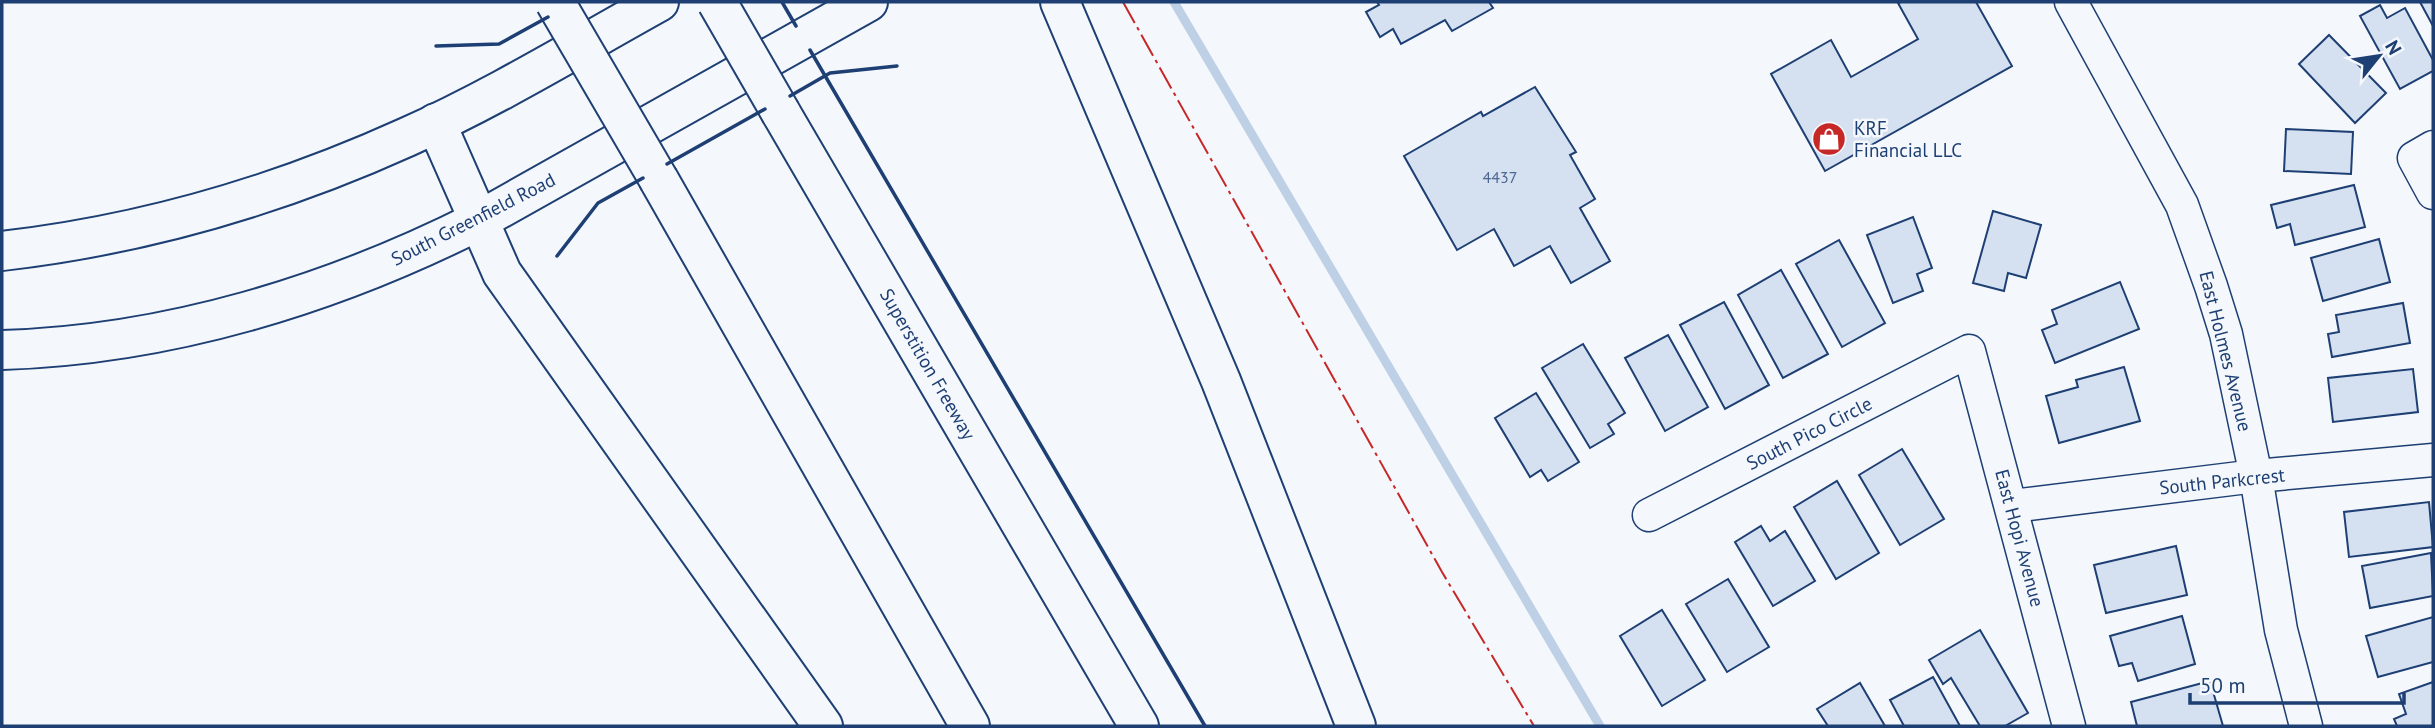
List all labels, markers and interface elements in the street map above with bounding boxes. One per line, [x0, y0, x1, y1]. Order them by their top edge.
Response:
north arrow [2344, 21, 2414, 91]
text: N [2380, 36, 2407, 59]
place label: KRF Financial LLC [1854, 116, 1962, 162]
shop icon: KRF Financial LLC [1810, 120, 1848, 158]
street label: South Greenfield Road [387, 167, 559, 271]
house number: 4437 [1483, 167, 1517, 187]
street label: East Holmes Avenue [2194, 268, 2258, 434]
street label: Superstition Freeway [875, 284, 981, 444]
street label: South Pico Circle [1742, 391, 1876, 475]
street label: South Parkcrest [2158, 462, 2287, 500]
street label: East Hopi Avenue [1990, 467, 2050, 609]
scale bar [2190, 662, 2404, 706]
text: 50 m [2200, 672, 2246, 699]

